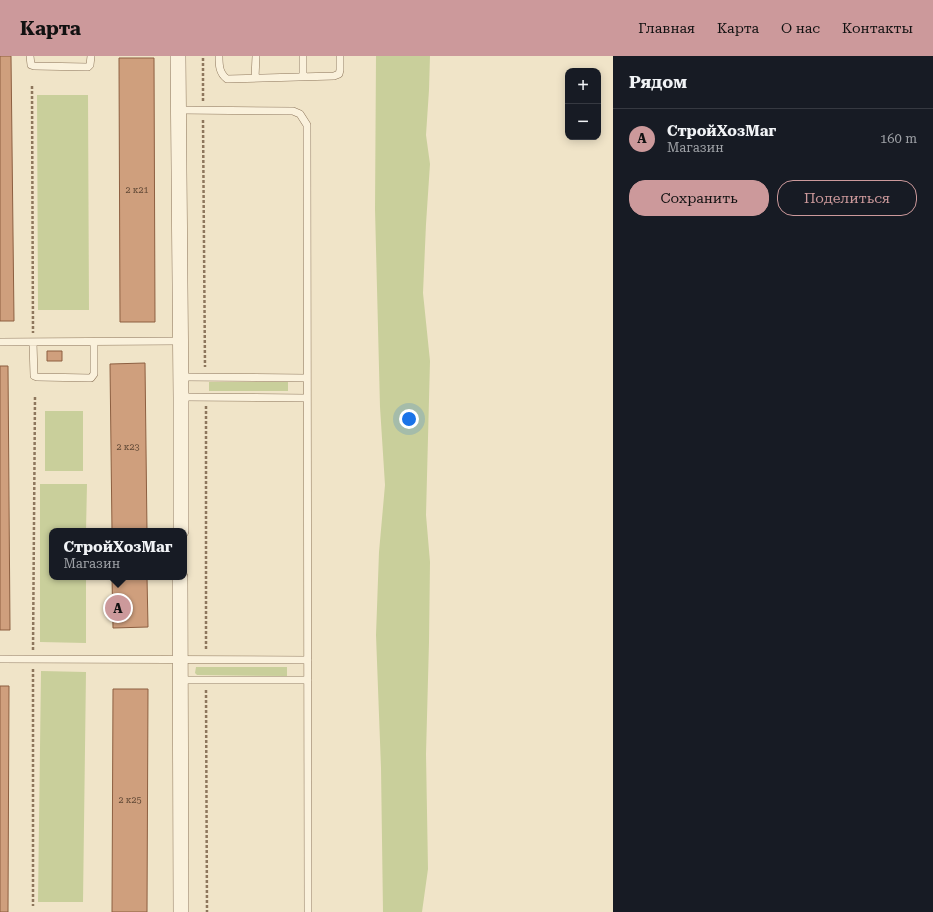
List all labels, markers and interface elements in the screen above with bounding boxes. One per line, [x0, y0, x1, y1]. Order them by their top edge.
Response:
text: Карта [20, 17, 81, 40]
text: Главная [638, 20, 695, 36]
text: Карта [717, 20, 759, 36]
text: О нас [781, 20, 820, 36]
text: Контакты [842, 20, 913, 36]
map controls [565, 68, 601, 140]
button: + [565, 68, 601, 104]
text: Рядом [629, 72, 687, 92]
button: − [565, 104, 601, 140]
text: СтройХозМаг [667, 122, 776, 140]
text: A [637, 131, 647, 146]
text: 160 m [880, 131, 917, 146]
text: Магазин [667, 140, 724, 155]
button: Сохранить [629, 180, 769, 216]
button: Поделиться [777, 180, 917, 216]
house number: 2 к21 [125, 185, 149, 195]
your location [399, 409, 419, 429]
house number: 2 к23 [116, 442, 140, 452]
popup [49, 528, 187, 580]
text: СтройХозМаг [63, 538, 173, 556]
text: Магазин [63, 556, 120, 571]
pin: A [105, 593, 131, 623]
house number: 2 к25 [118, 795, 142, 805]

